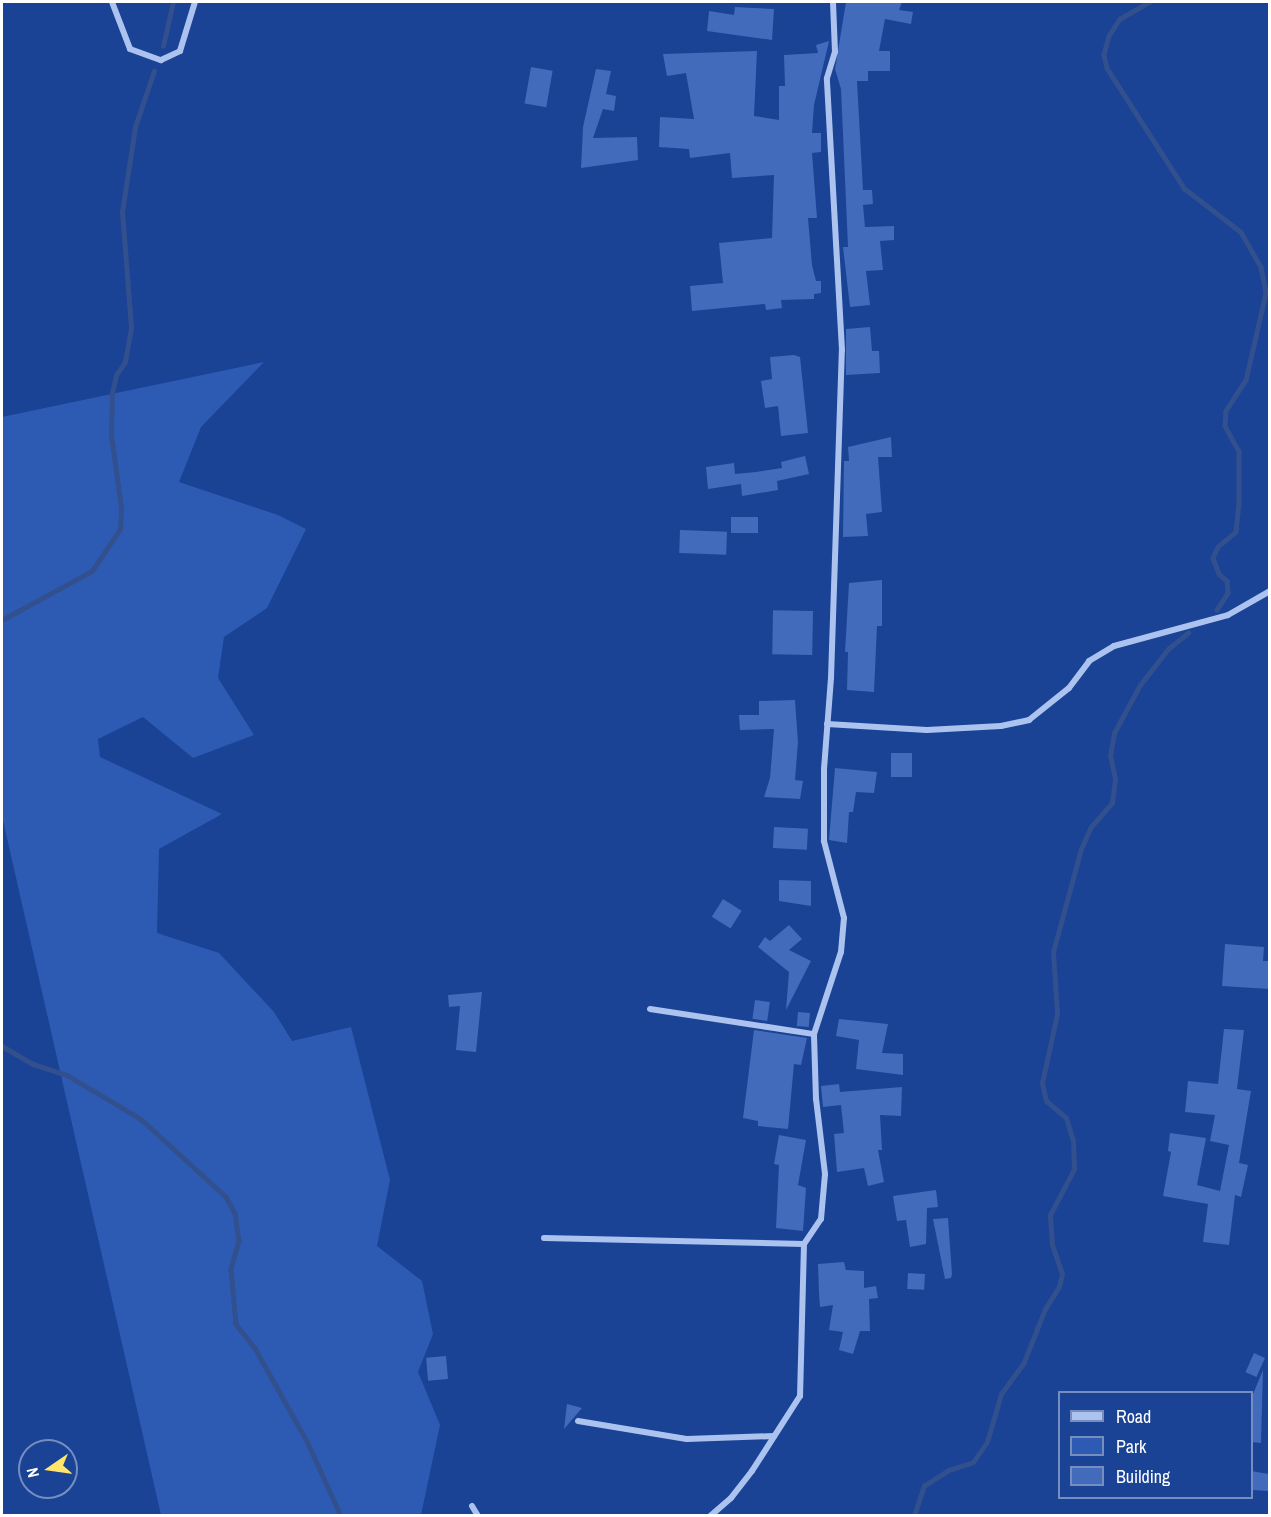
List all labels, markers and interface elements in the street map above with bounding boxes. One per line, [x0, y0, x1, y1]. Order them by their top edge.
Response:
legend [1058, 1391, 1253, 1499]
text: Road [1116, 1404, 1151, 1429]
text: Park [1116, 1434, 1146, 1459]
north arrow [18, 1439, 78, 1499]
text: Building [1116, 1464, 1170, 1489]
text: N [21, 1466, 44, 1480]

